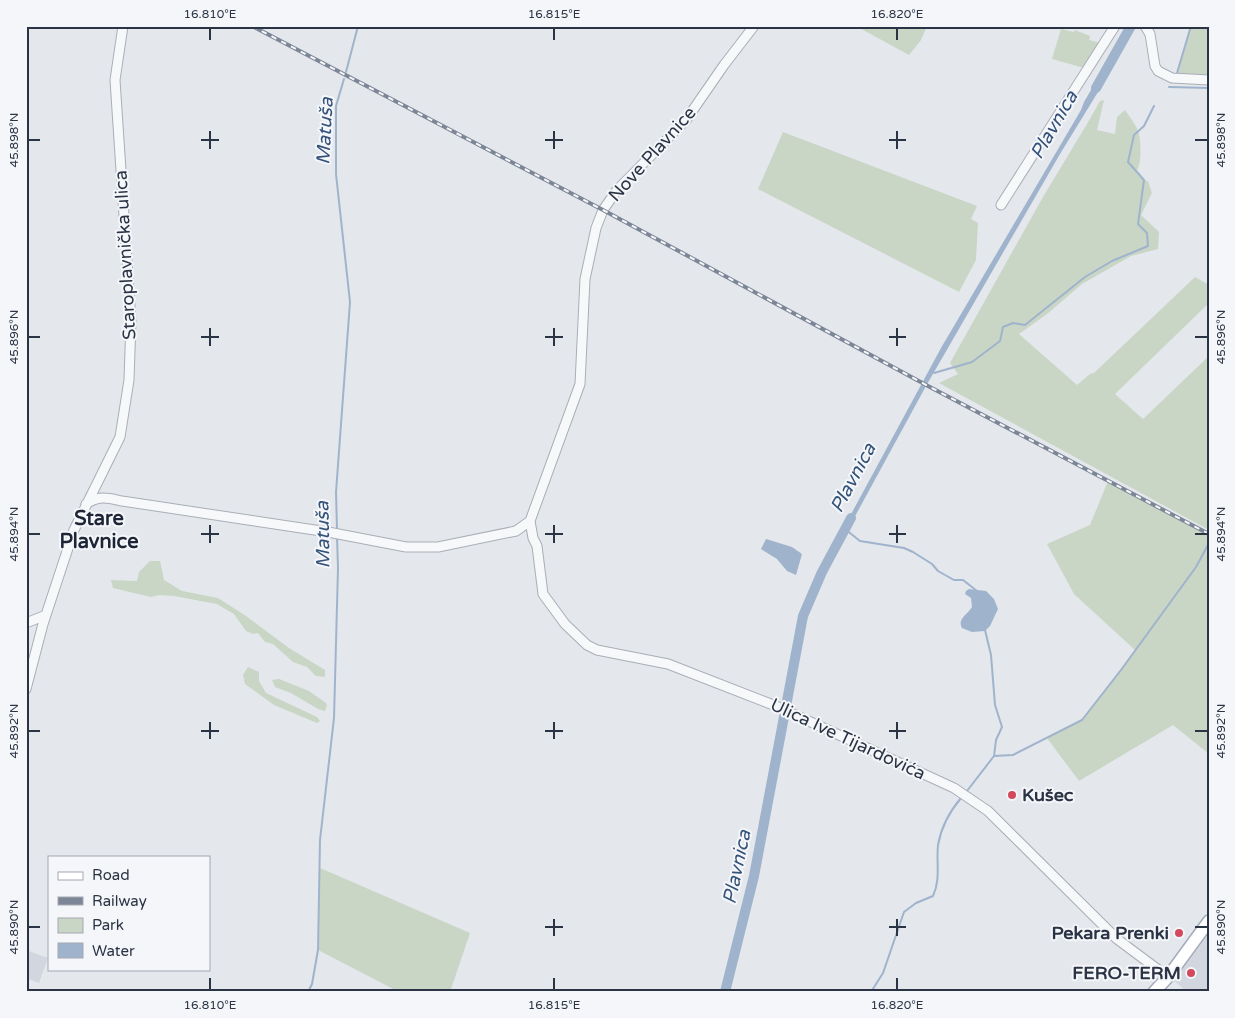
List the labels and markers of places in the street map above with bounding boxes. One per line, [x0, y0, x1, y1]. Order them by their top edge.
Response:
place label: Kušec [1022, 784, 1074, 806]
marker: Kušec [1006, 789, 1018, 801]
place label: Pekara Prenki [1052, 922, 1169, 944]
marker: Pekara Prenki [1173, 927, 1185, 939]
place label: FERO-TERM [1072, 962, 1181, 984]
marker: FERO-TERM [1185, 967, 1197, 979]

